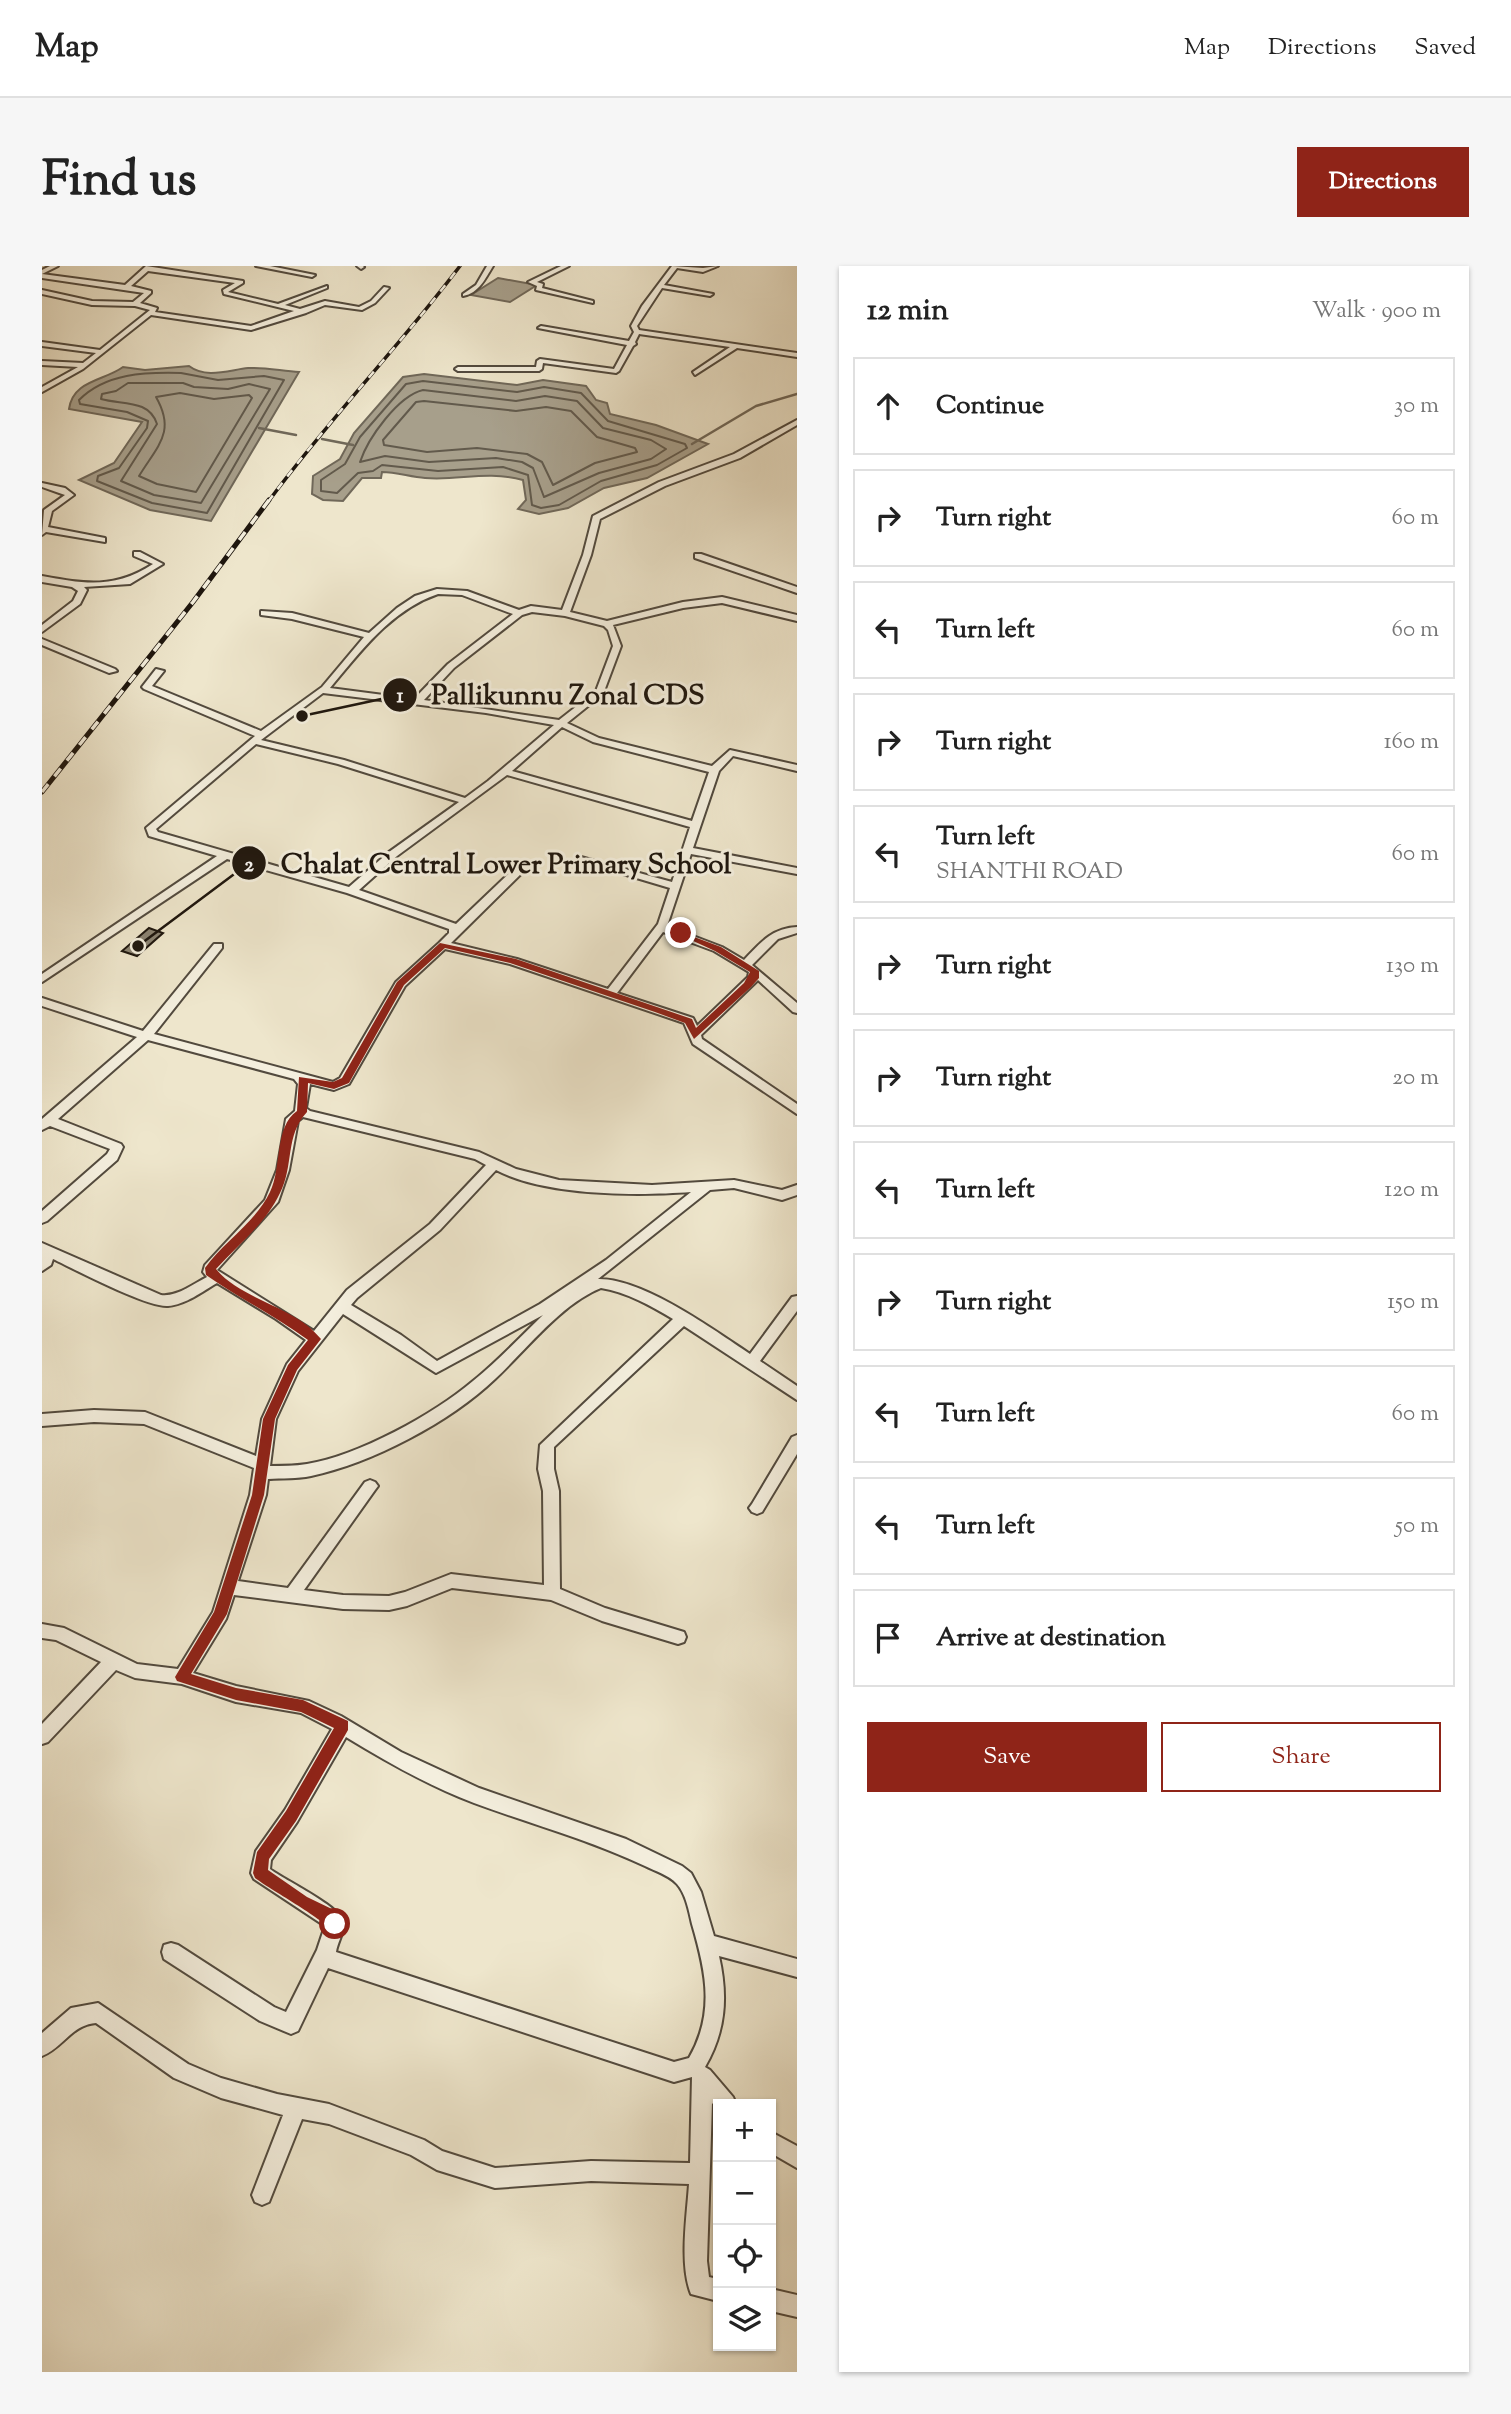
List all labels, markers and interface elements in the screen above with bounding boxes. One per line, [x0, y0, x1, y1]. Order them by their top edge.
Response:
text: Map [35, 24, 99, 72]
text: Map [1184, 31, 1230, 65]
text: Directions [1268, 31, 1376, 65]
text: Saved [1414, 31, 1476, 65]
text: Find us [42, 147, 196, 217]
button: Directions [1297, 147, 1469, 217]
text: 12 min [867, 290, 949, 333]
text: Walk · 900 m [1312, 295, 1441, 328]
icon: ahead [869, 387, 907, 425]
text: Continue [936, 388, 1044, 425]
text: 30 m [1394, 390, 1439, 423]
icon: right [869, 499, 907, 537]
text: Turn right [936, 500, 1051, 537]
text: 60 m [1391, 502, 1439, 535]
icon: left [869, 611, 907, 649]
text: Turn left [936, 612, 1035, 649]
text: 60 m [1391, 614, 1439, 647]
callout: Pallikunnu Zonal CDS [382, 670, 719, 719]
text: Pallikunnu Zonal CDS [431, 677, 705, 717]
text: 1 [396, 682, 404, 712]
icon: right [869, 723, 907, 761]
text: Turn right [936, 724, 1051, 761]
text: 160 m [1384, 726, 1439, 759]
text: Turn left [936, 819, 1035, 856]
icon: left [869, 835, 907, 873]
text: 60 m [1391, 838, 1439, 871]
callout: Chalat Central Lower Primary School [232, 839, 745, 888]
text: Chalat Central Lower Primary School [281, 846, 731, 886]
text: 2 [244, 851, 254, 881]
text: SHANTHI ROAD [936, 856, 1123, 889]
route end [665, 917, 696, 948]
icon: right [869, 947, 907, 985]
text: Turn right [936, 948, 1051, 985]
text: 130 m [1386, 950, 1439, 983]
icon: right [869, 1059, 907, 1097]
text: Turn right [936, 1060, 1051, 1097]
text: 20 m [1392, 1062, 1439, 1095]
icon: left [869, 1171, 907, 1209]
text: Turn left [936, 1172, 1035, 1209]
text: 120 m [1384, 1174, 1439, 1207]
icon: right [869, 1283, 907, 1321]
text: Turn right [936, 1284, 1051, 1321]
text: 150 m [1387, 1286, 1439, 1319]
icon: left [869, 1395, 907, 1433]
text: Turn left [936, 1396, 1035, 1433]
text: 60 m [1391, 1398, 1439, 1431]
icon: left [869, 1507, 907, 1545]
text: Turn left [936, 1508, 1035, 1545]
text: 50 m [1395, 1510, 1439, 1543]
icon: arrive [869, 1619, 907, 1657]
text: Arrive at destination [936, 1620, 1166, 1657]
button: Save [867, 1722, 1147, 1792]
button: Share [1161, 1722, 1441, 1792]
route start [319, 1908, 350, 1939]
map controls [713, 2099, 776, 2351]
button: + [713, 2099, 776, 2162]
button: − [713, 2162, 776, 2225]
button: locate [713, 2225, 776, 2288]
button: layers [713, 2288, 776, 2351]

